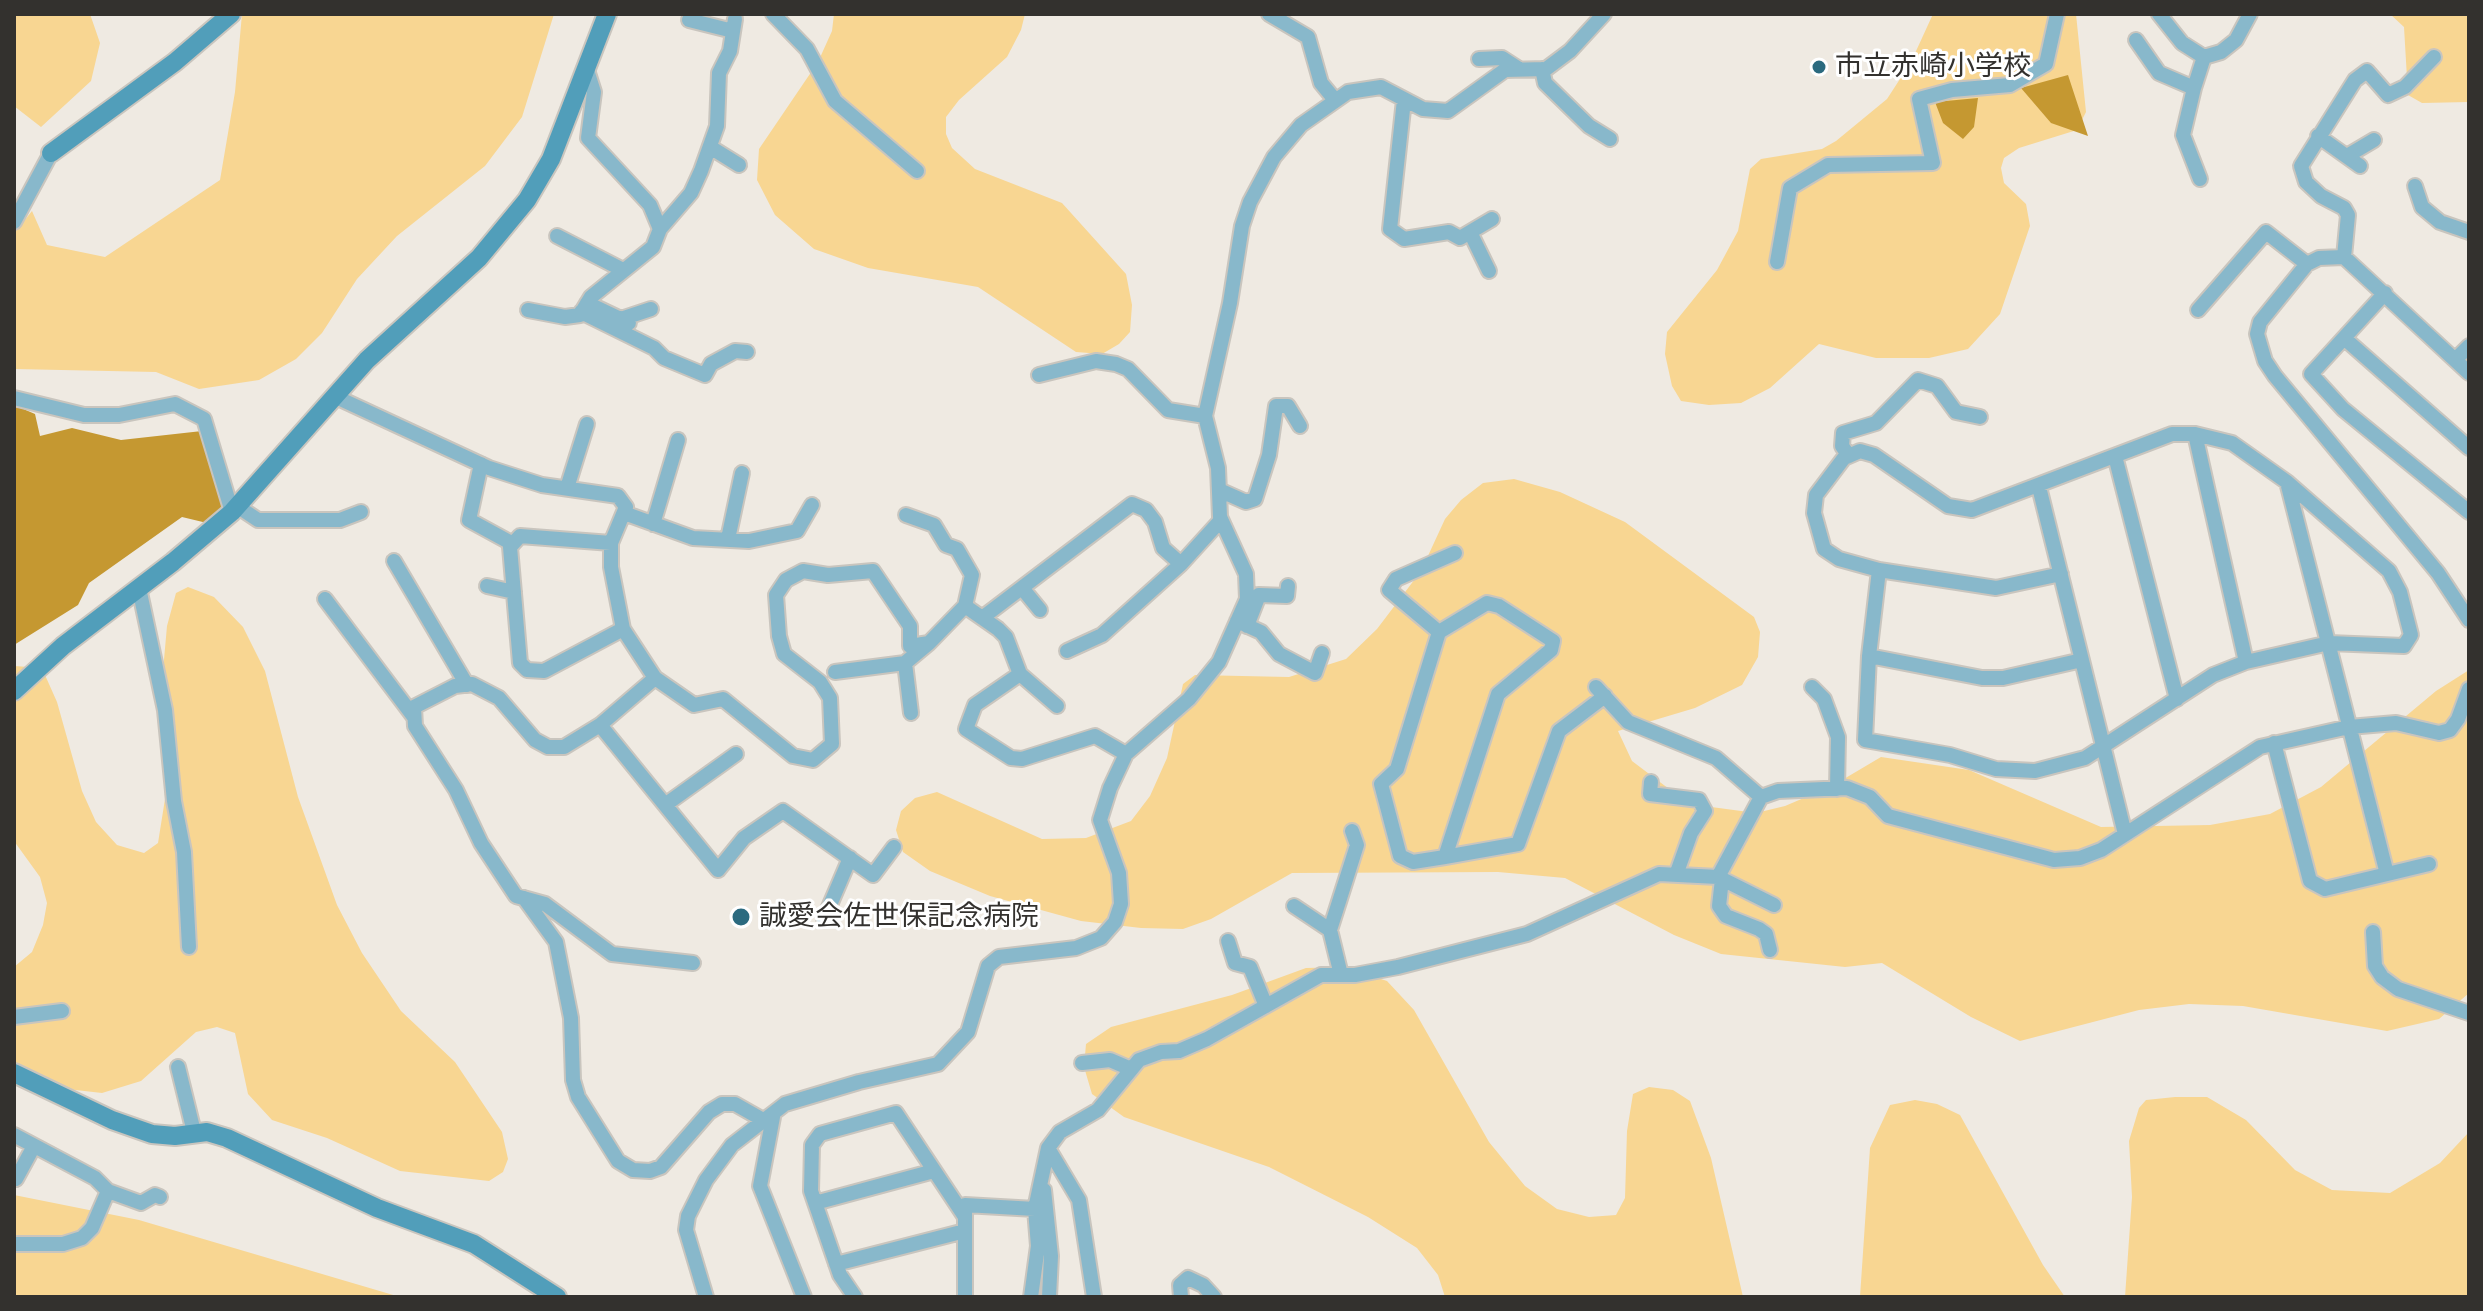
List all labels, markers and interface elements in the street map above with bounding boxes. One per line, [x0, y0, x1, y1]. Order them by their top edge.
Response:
place label: 市立赤崎小学校 [1835, 50, 2031, 84]
marker: 市立赤崎小学校 [1810, 58, 1828, 76]
place label: 誠愛会佐世保記念病院 [759, 900, 1039, 934]
marker: 誠愛会佐世保記念病院 [730, 906, 752, 928]

